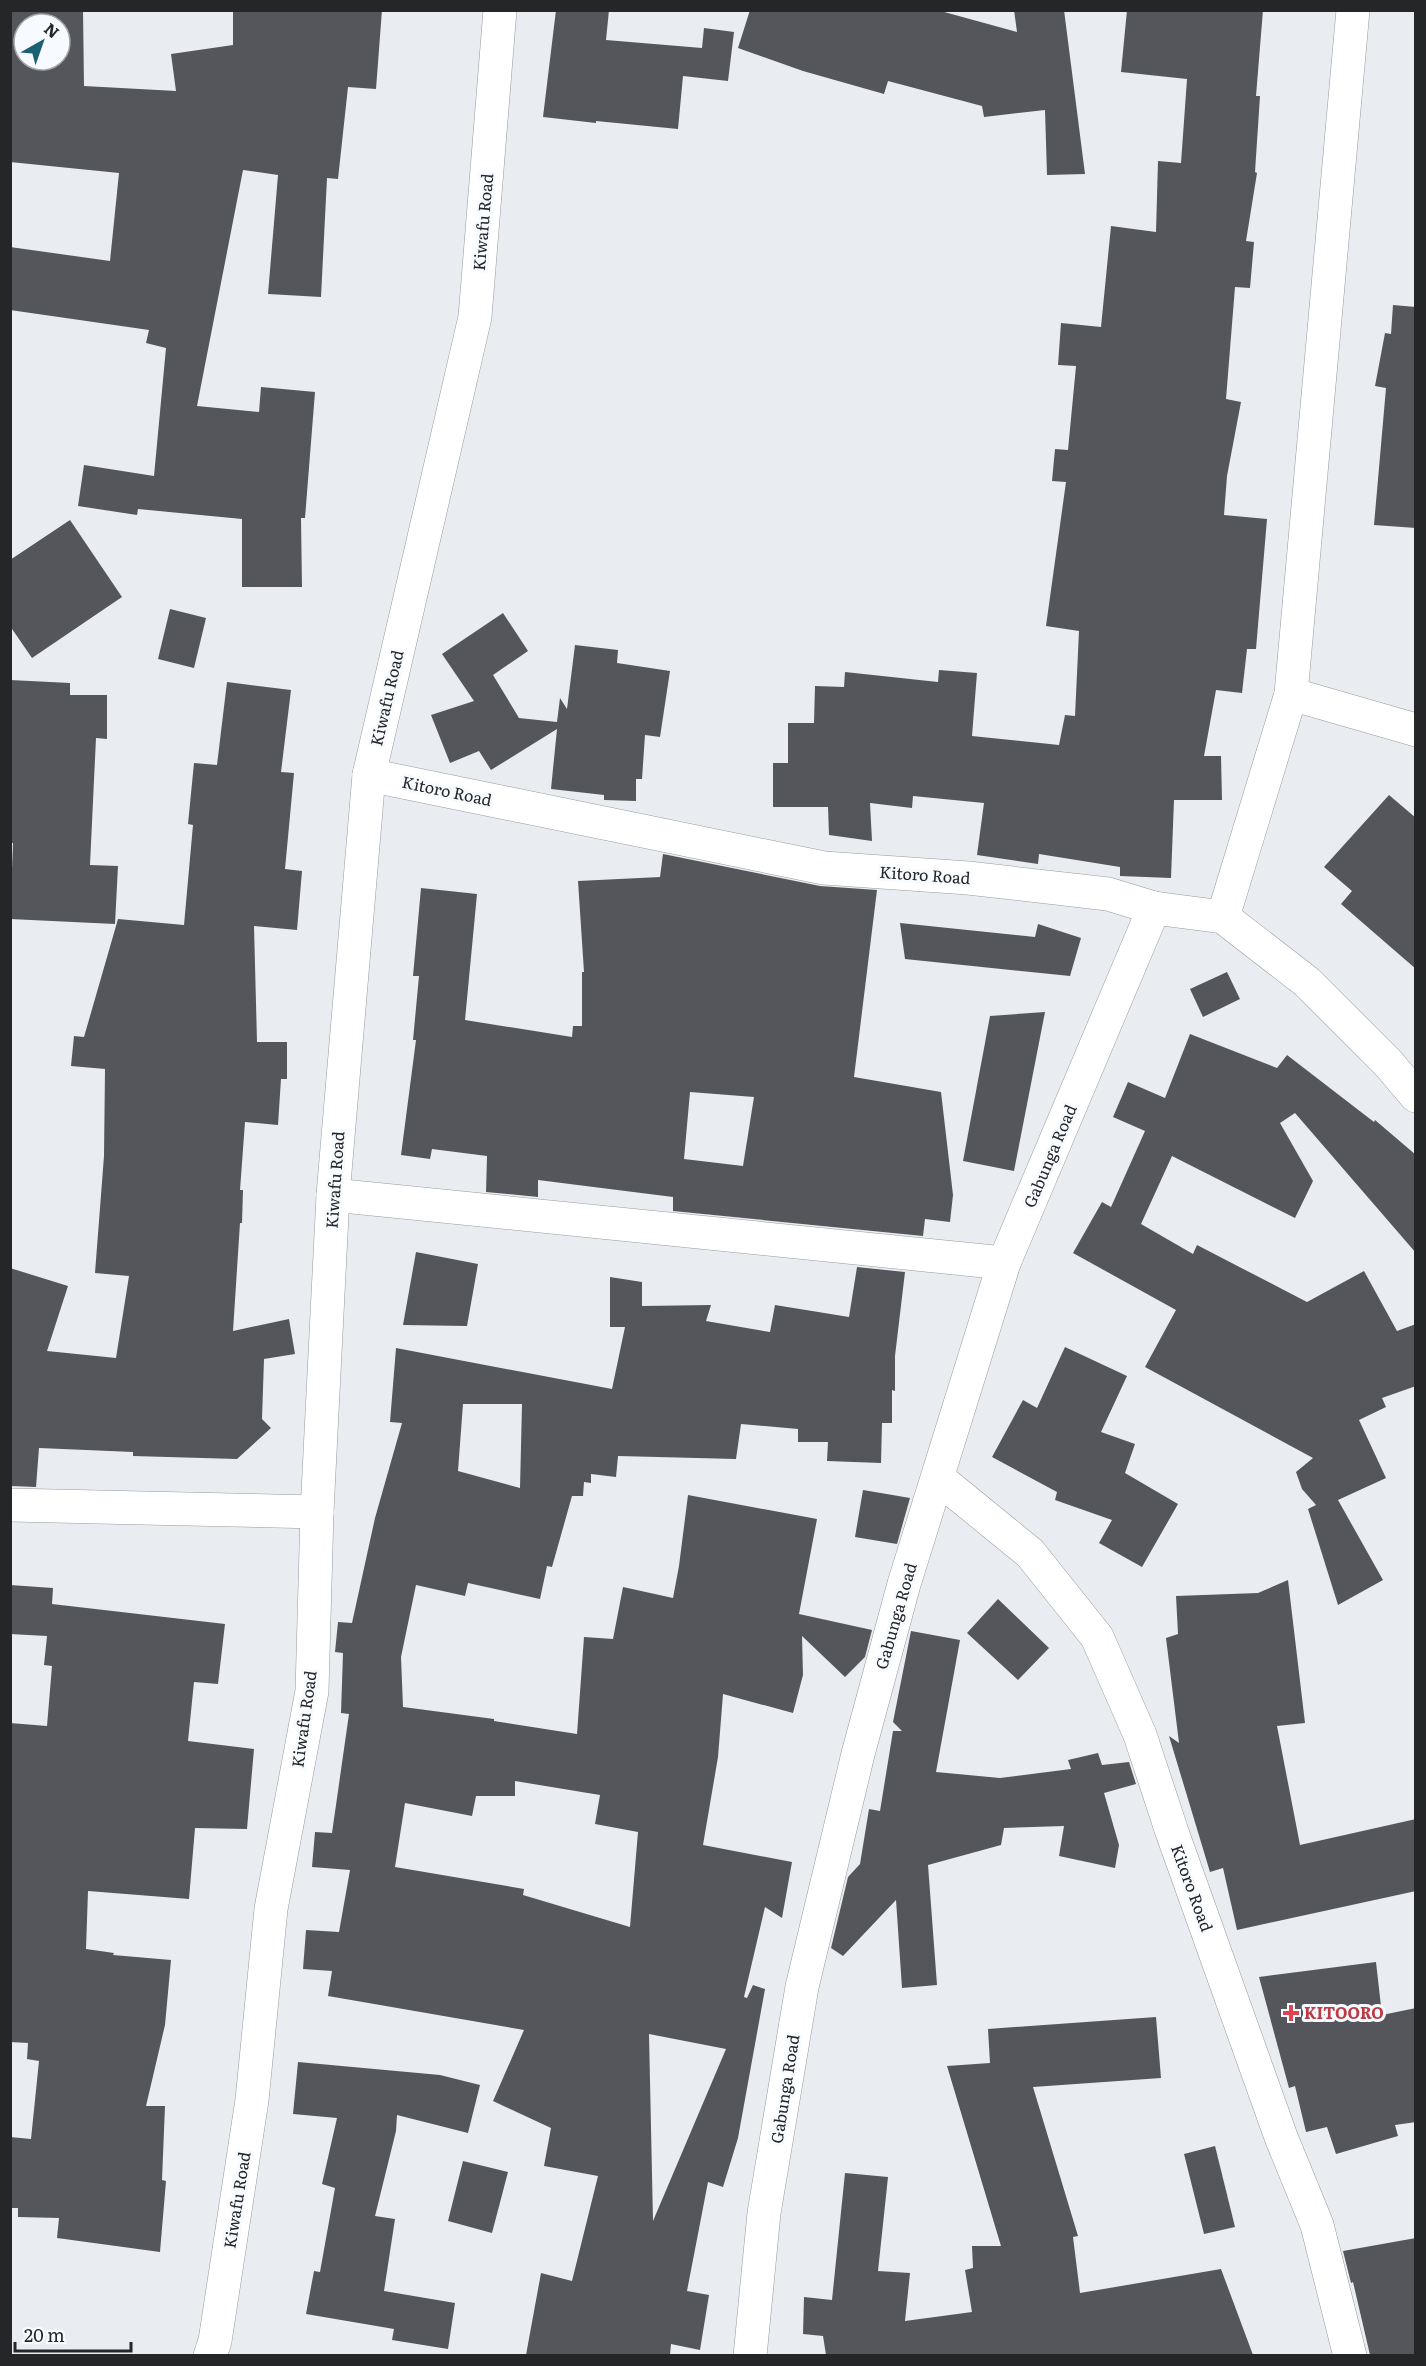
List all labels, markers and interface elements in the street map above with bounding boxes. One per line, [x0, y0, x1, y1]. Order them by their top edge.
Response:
north arrow [12, 12, 72, 72]
text: N [39, 16, 65, 43]
street label: Kiwafu Road [466, 172, 498, 272]
street label: Kiwafu Road [363, 647, 409, 748]
street label: Kitoro Road [400, 769, 495, 811]
street label: Kitoro Road [879, 859, 972, 889]
street label: Gabunga Road [1017, 1100, 1082, 1211]
street label: Kiwafu Road [319, 1130, 349, 1229]
street label: Gabunga Road [868, 1559, 922, 1672]
street label: Kiwafu Road [284, 1669, 322, 1769]
street label: Kitoro Road [1166, 1841, 1220, 1935]
place label: KITOORO [1304, 2000, 1384, 2024]
marker: KITOORO [1282, 2004, 1300, 2022]
street label: Gabunga Road [764, 2032, 804, 2145]
street label: Kiwafu Road [217, 2150, 256, 2250]
scale bar [15, 2315, 130, 2353]
text: 20 m [24, 2321, 65, 2348]

